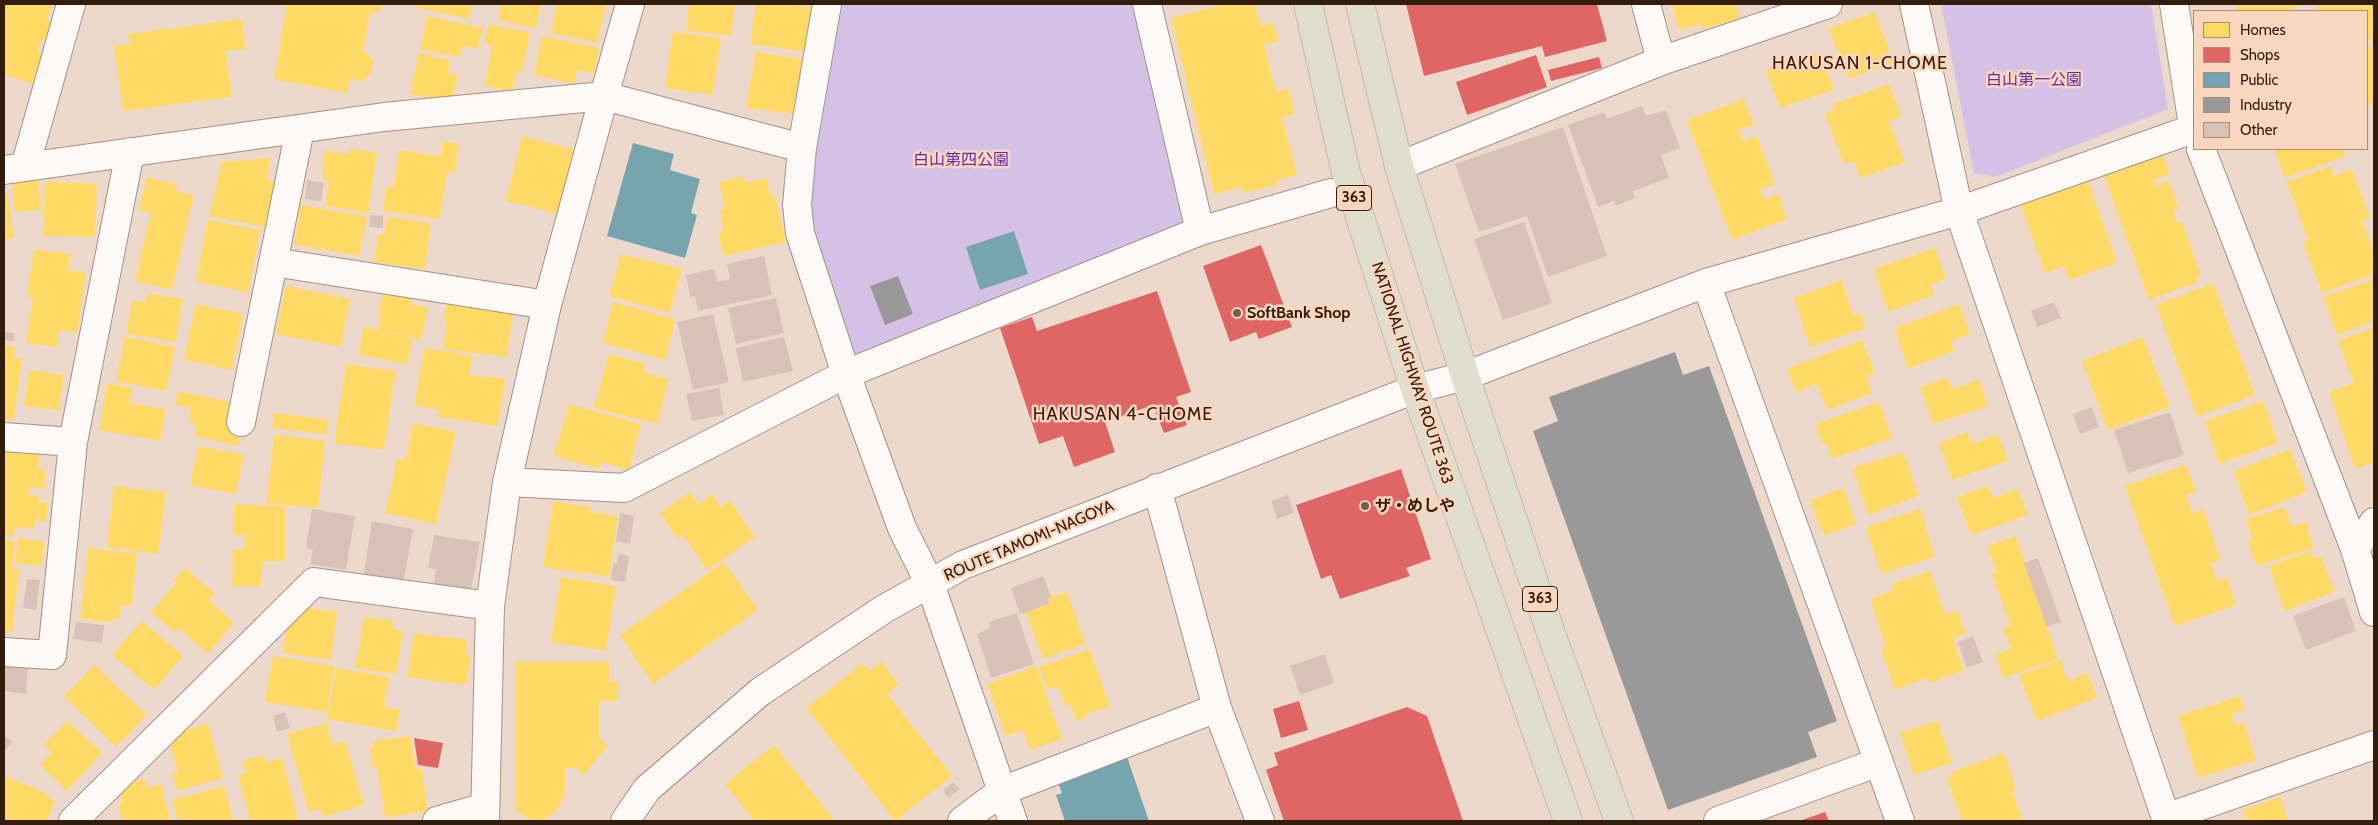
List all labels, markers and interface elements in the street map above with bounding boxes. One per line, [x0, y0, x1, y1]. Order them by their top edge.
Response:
legend [2193, 10, 2368, 150]
text: Homes [2240, 21, 2286, 39]
text: Shops [2240, 46, 2280, 64]
district label: HAKUSAN 1-CHOME [1770, 53, 1950, 75]
park label: 白山第一公園 [1986, 70, 2082, 90]
text: Public [2240, 71, 2278, 89]
text: Industry [2240, 96, 2292, 114]
text: Other [2240, 121, 2277, 139]
park label: 白山第四公園 [913, 150, 1009, 170]
road number: 363 [1336, 186, 1372, 210]
street label: NATIONAL HIGHWAY ROUTE 363 [1367, 260, 1457, 486]
place label: SoftBank Shop [1247, 303, 1351, 323]
marker: SoftBank Shop [1231, 307, 1243, 319]
district label: HAKUSAN 4-CHOME [1031, 404, 1215, 426]
place label: ザ・めしや [1375, 496, 1455, 516]
street label: ROUTE TAMOMI-NAGOYA [941, 497, 1117, 585]
marker: ザ・めしや [1359, 500, 1371, 512]
road number: 363 [1522, 586, 1558, 612]

